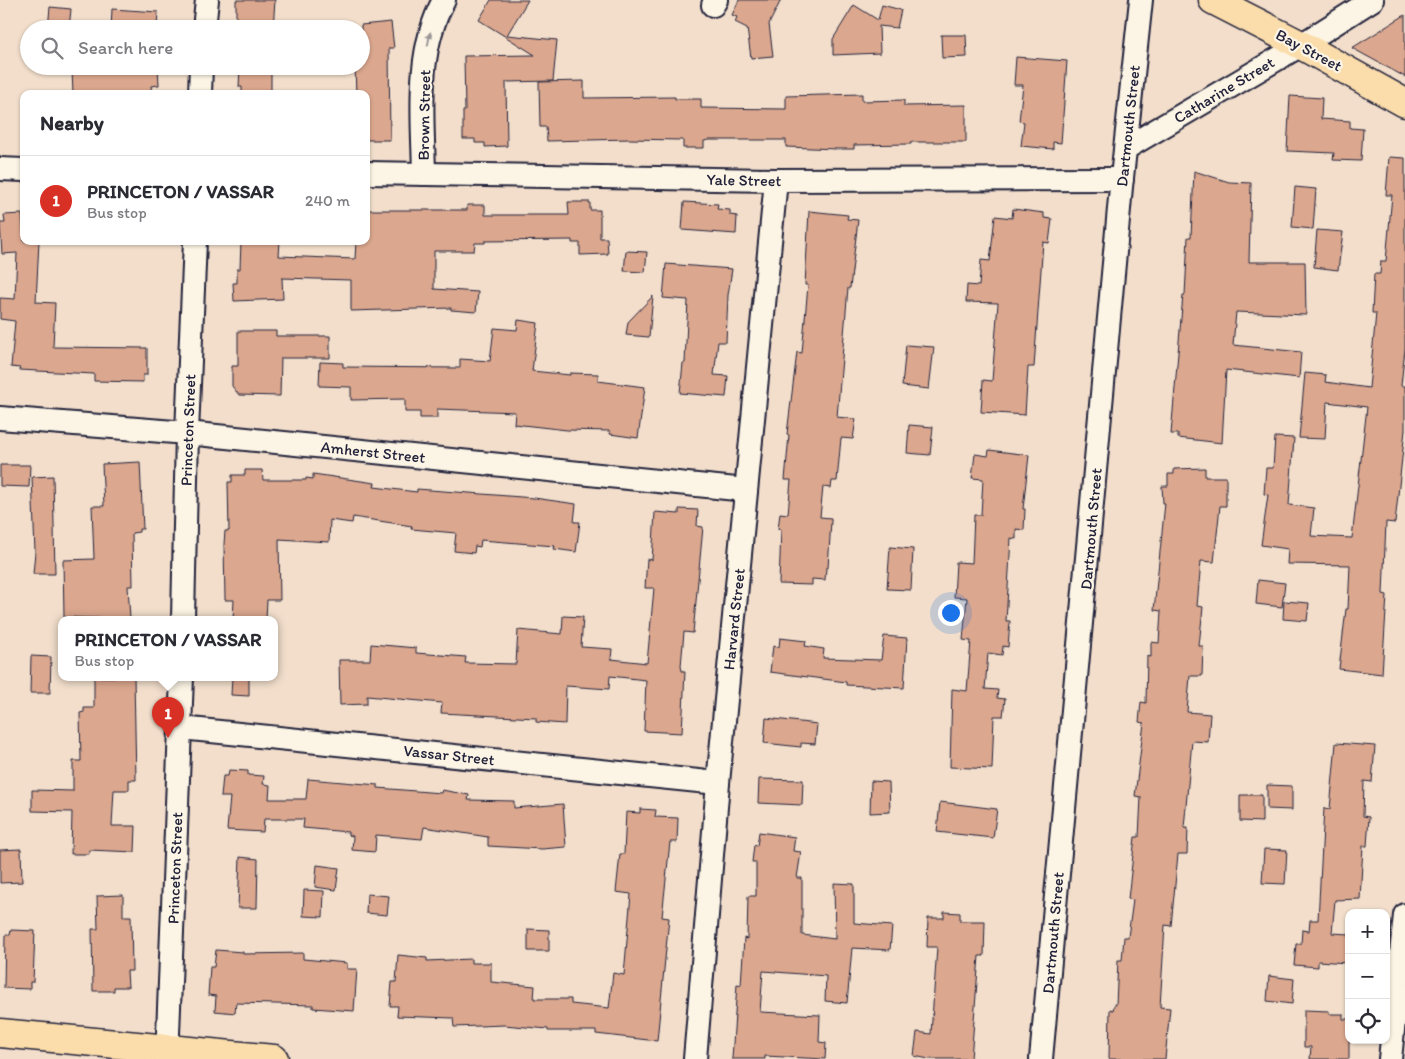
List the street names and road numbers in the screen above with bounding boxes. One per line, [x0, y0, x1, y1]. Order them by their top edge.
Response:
street label: Bay Street [1273, 25, 1345, 75]
street label: Catharine Street [1170, 53, 1278, 127]
street label: Dartmouth Street [1112, 64, 1144, 188]
street label: Brown Street [414, 69, 434, 161]
street label: Yale Street [706, 170, 782, 190]
street label: Princeton Street [177, 374, 199, 486]
street label: Amherst Street [320, 437, 426, 467]
street label: Dartmouth Street [1076, 467, 1106, 591]
street label: Harvard Street [719, 567, 749, 671]
street label: Vassar Street [402, 741, 496, 769]
street label: Princeton Street [164, 812, 186, 924]
street label: Dartmouth Street [1038, 871, 1068, 995]

